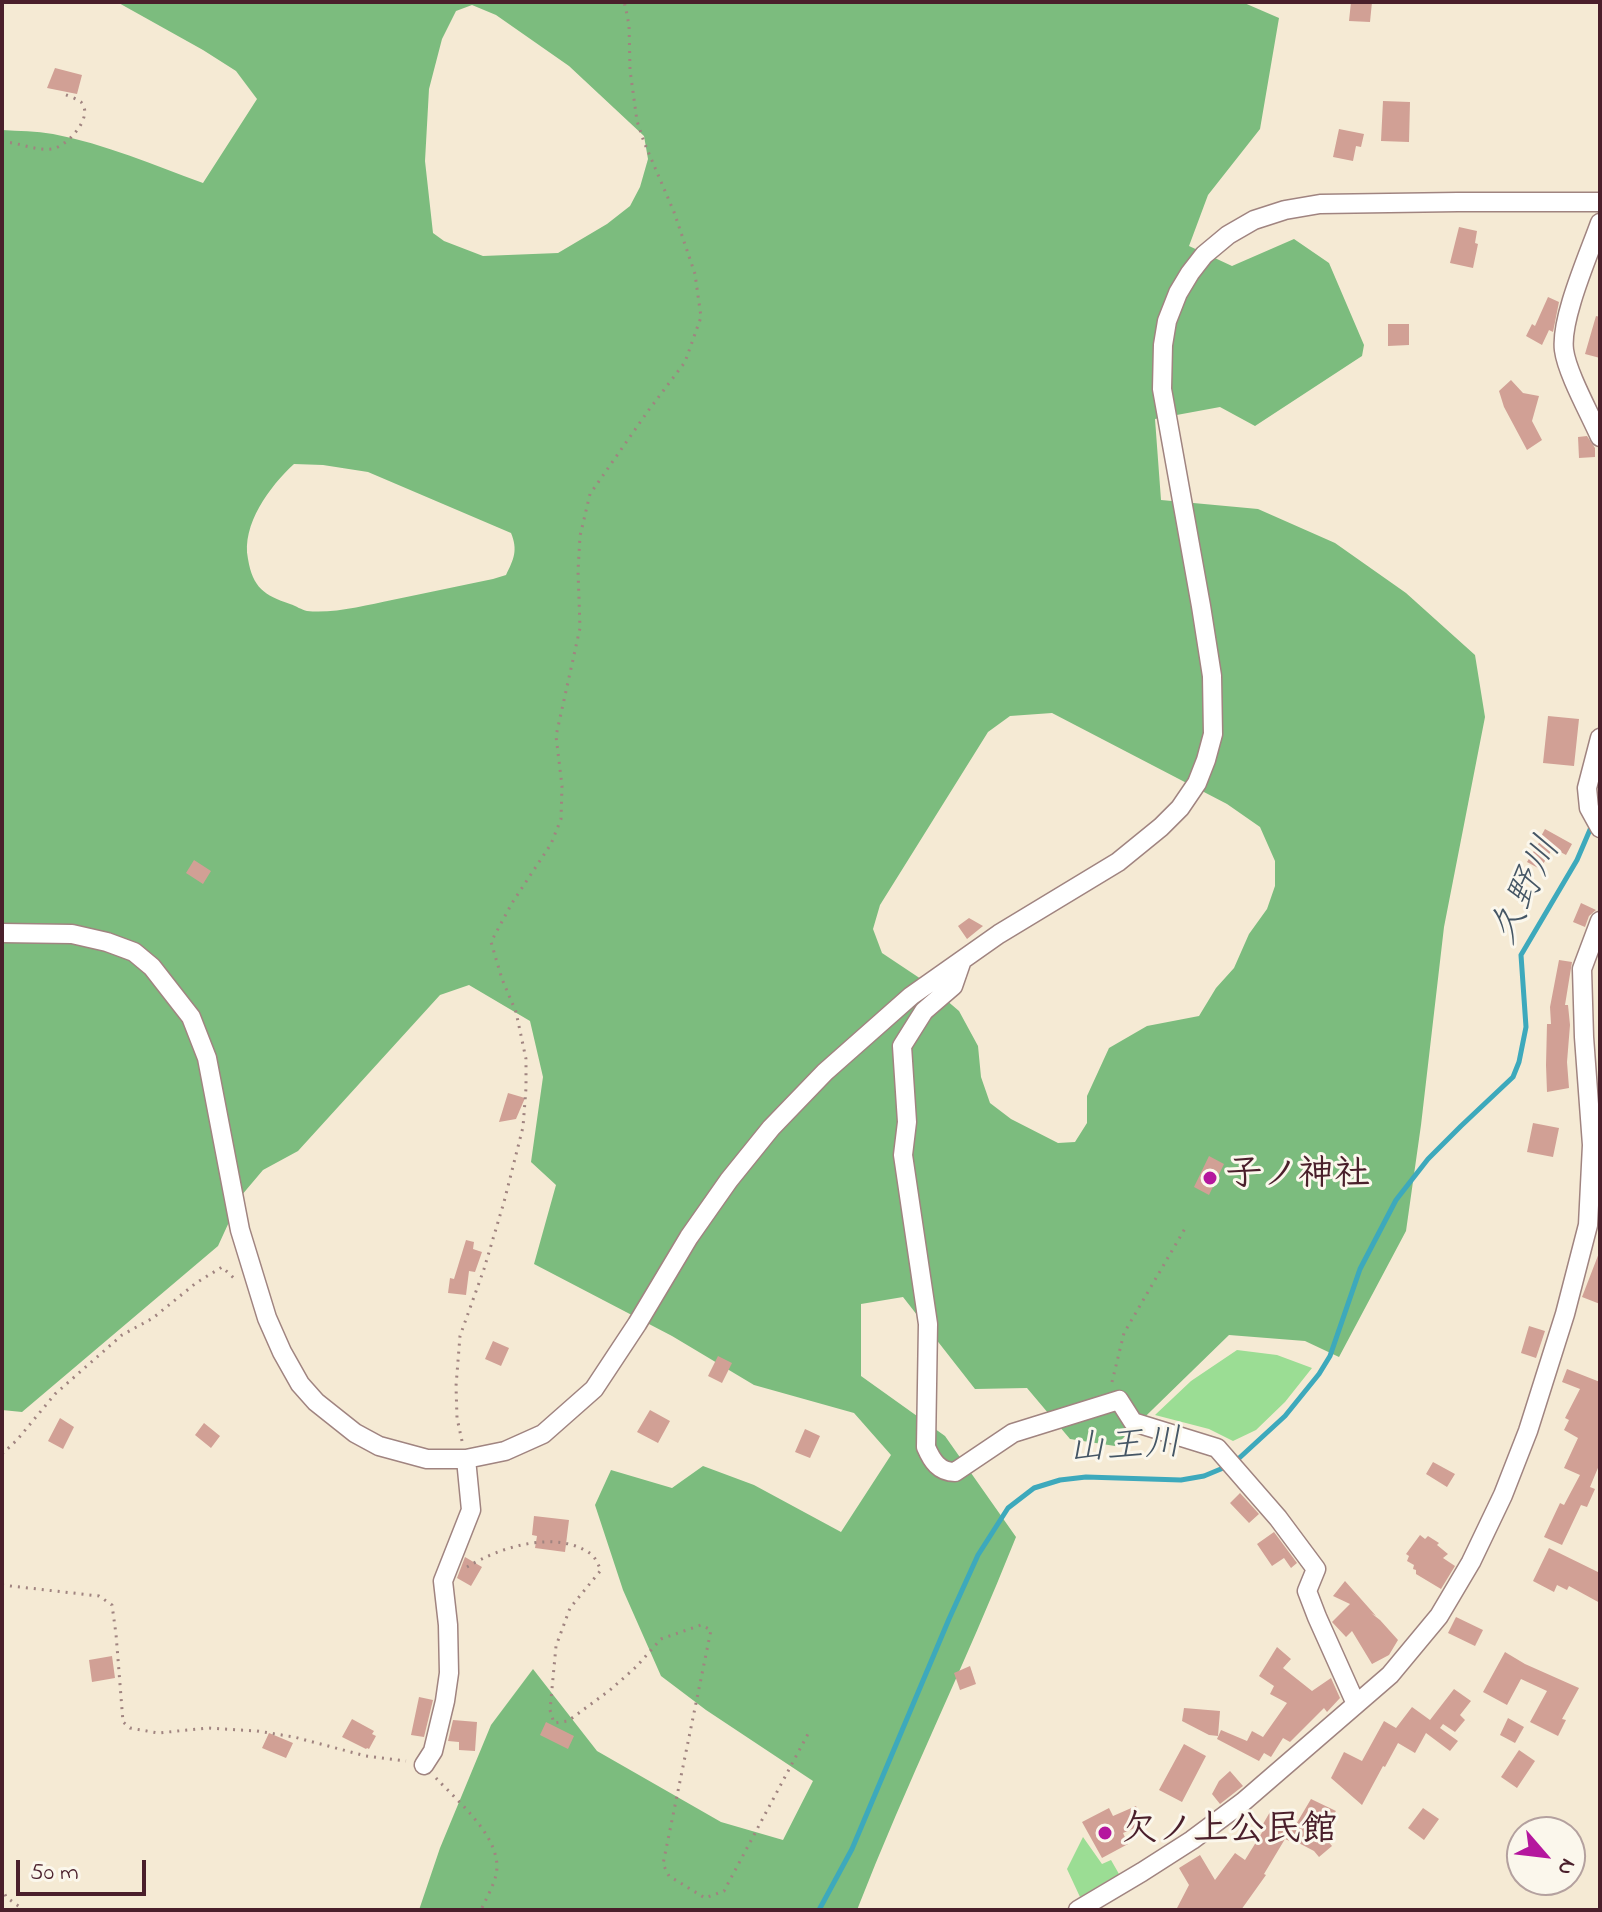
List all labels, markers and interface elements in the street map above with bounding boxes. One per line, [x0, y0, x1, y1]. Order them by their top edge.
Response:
water label: 久野川 [1484, 831, 1574, 953]
place label: 子ノ神社 [1226, 1156, 1370, 1200]
marker: 子ノ神社 [1201, 1169, 1219, 1187]
water label: 山王川 [1067, 1424, 1183, 1476]
place label: 欠ノ上公民館 [1121, 1811, 1337, 1855]
north arrow [1506, 1816, 1586, 1896]
marker: 欠ノ上公民館 [1096, 1824, 1114, 1842]
scale bar [20, 1844, 150, 1894]
text: N [1548, 1852, 1583, 1880]
text: 50 m [30, 1856, 79, 1891]

